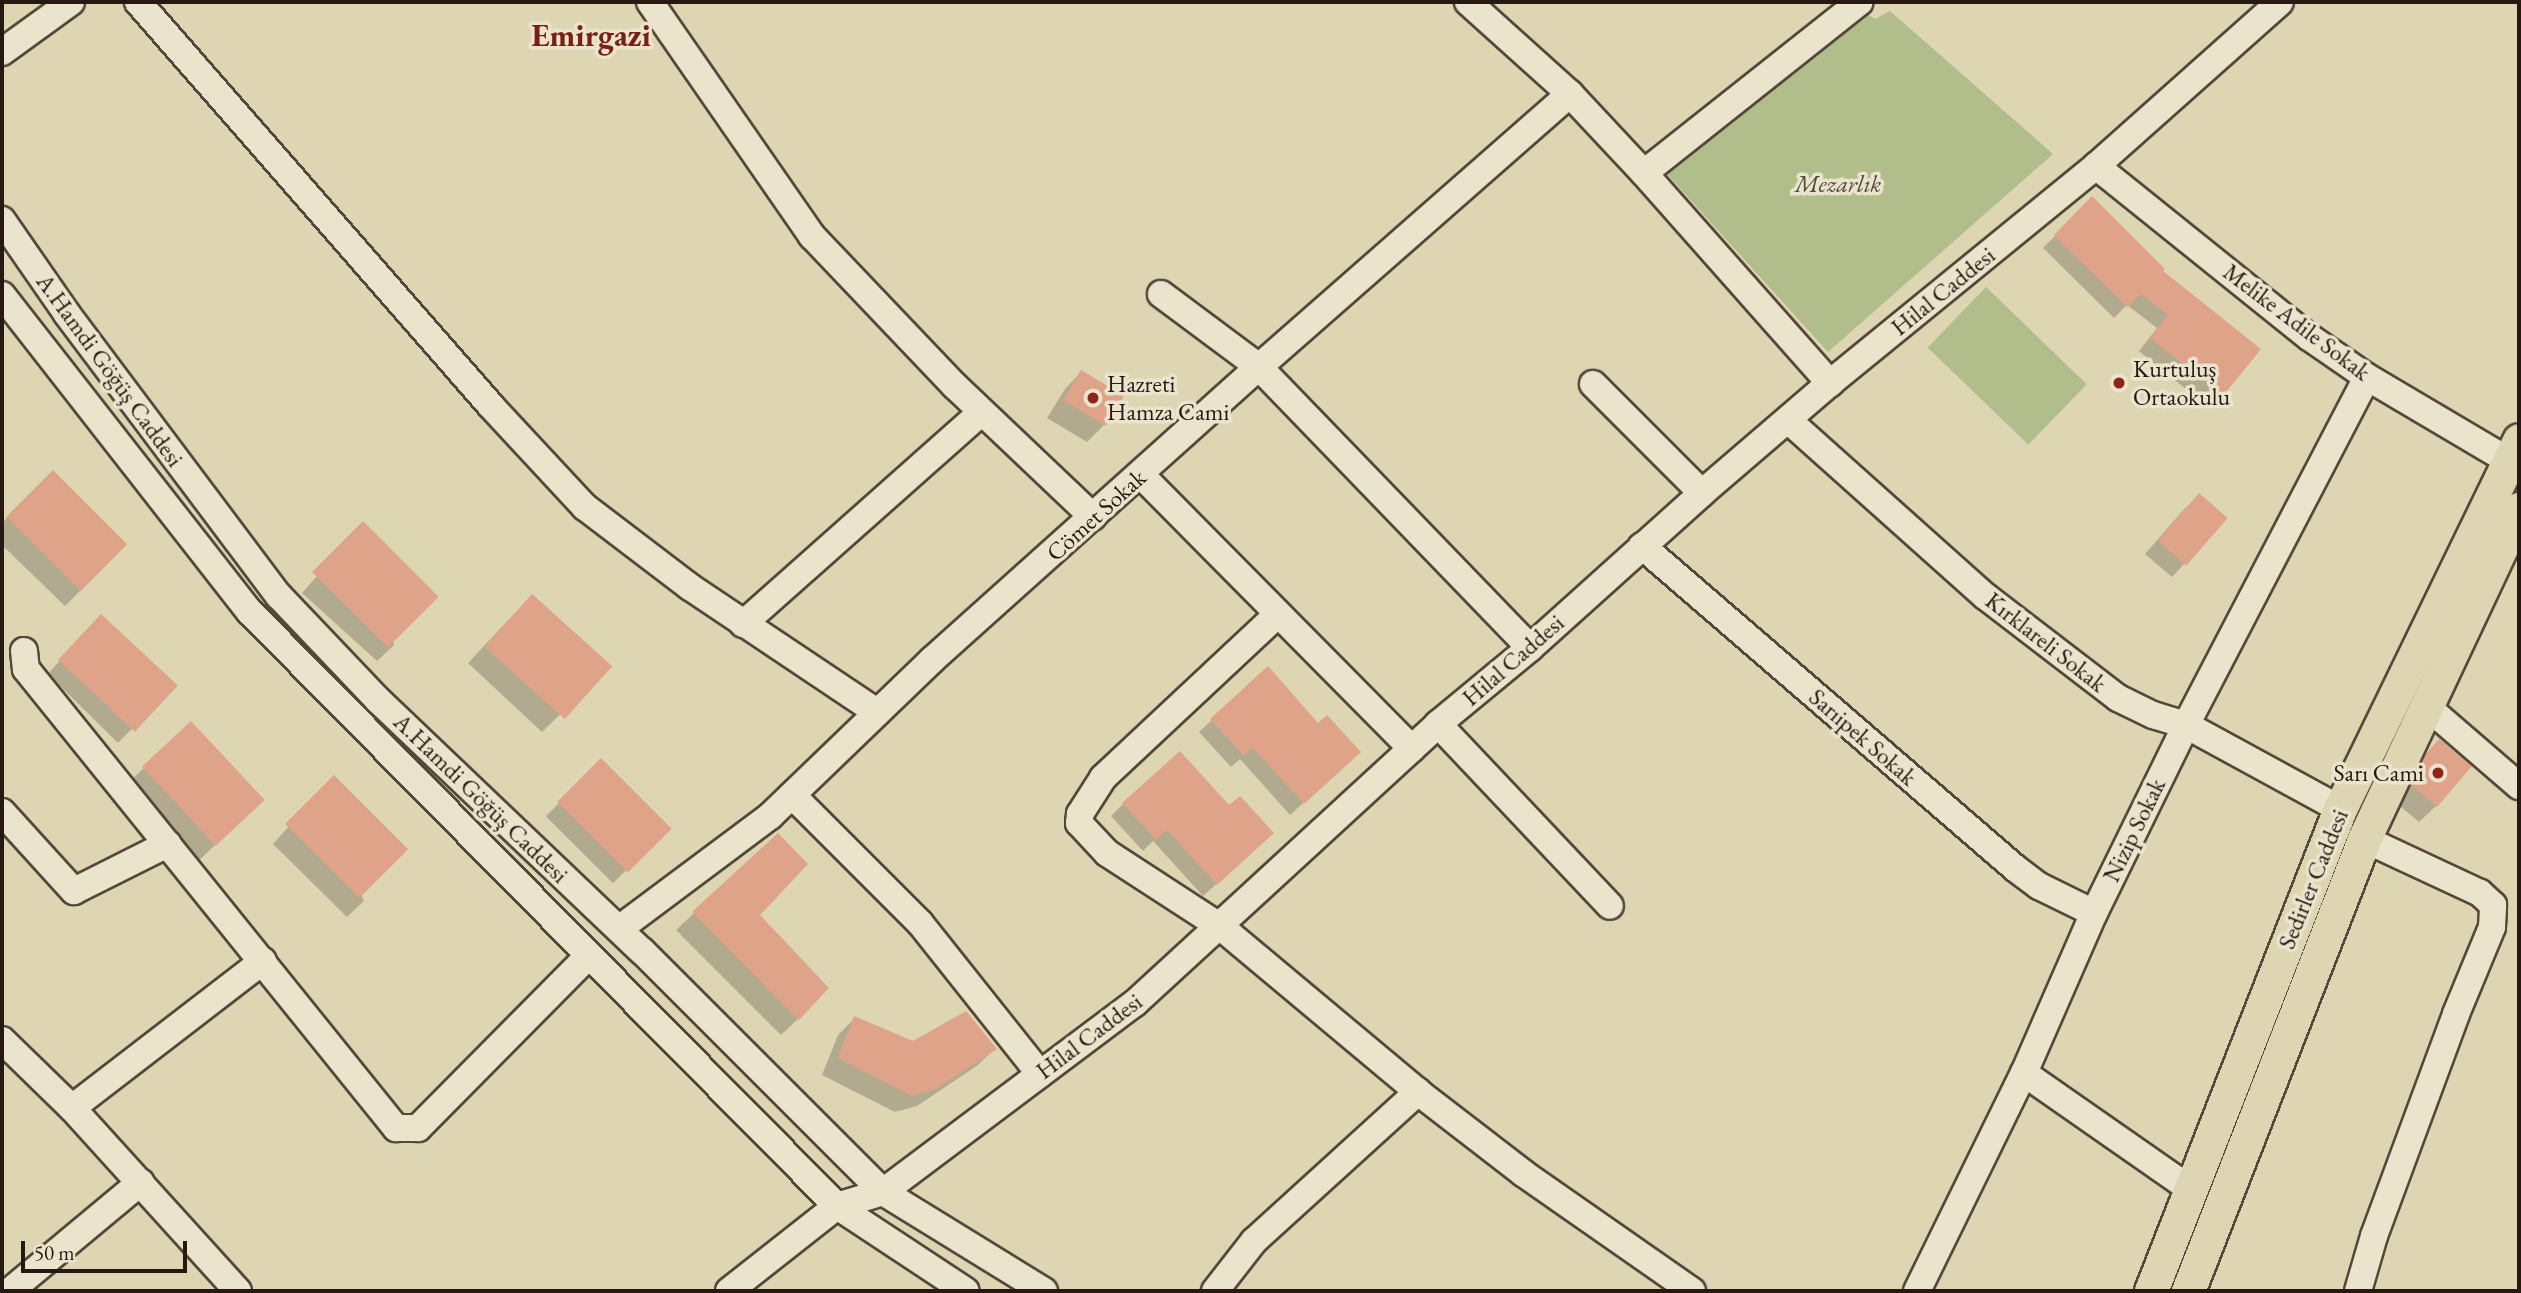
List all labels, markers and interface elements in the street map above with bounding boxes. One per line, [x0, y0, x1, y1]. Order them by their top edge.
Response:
district label: Emirgazi [531, 16, 651, 54]
park label: Mezarlık [1795, 170, 1881, 198]
street label: Hilal Caddesi [1885, 240, 2001, 342]
street label: Melike Adile Sokak [2218, 257, 2376, 387]
street label: A.Hamdi Göğüş Caddesi [30, 268, 190, 472]
place label: Kurtuluş Ortaokulu [2133, 355, 2230, 411]
place label: Hazreti Hamza Cami [1107, 370, 1229, 426]
marker: Kurtuluş Ortaokulu [2111, 375, 2127, 391]
marker: Hazreti Hamza Cami [1085, 390, 1101, 406]
street label: Cömet Sokak [1040, 463, 1152, 567]
street label: Kırklareli Sokak [1980, 586, 2112, 698]
street label: Hilal Caddesi [1456, 608, 1570, 712]
street label: Sarıipek Sokak [1803, 682, 1923, 792]
street label: A.Hamdi Göğüş Caddesi [388, 707, 574, 889]
place label: Sarı Cami [2333, 759, 2424, 787]
marker: Sarı Cami [2430, 765, 2446, 781]
street label: Nizip Sokak [2097, 773, 2171, 887]
street label: Sedirler Caddesi [2272, 805, 2354, 953]
street label: Hilal Caddesi [1030, 987, 1148, 1085]
scale bar [24, 1226, 191, 1270]
text: 50 m [34, 1239, 75, 1266]

